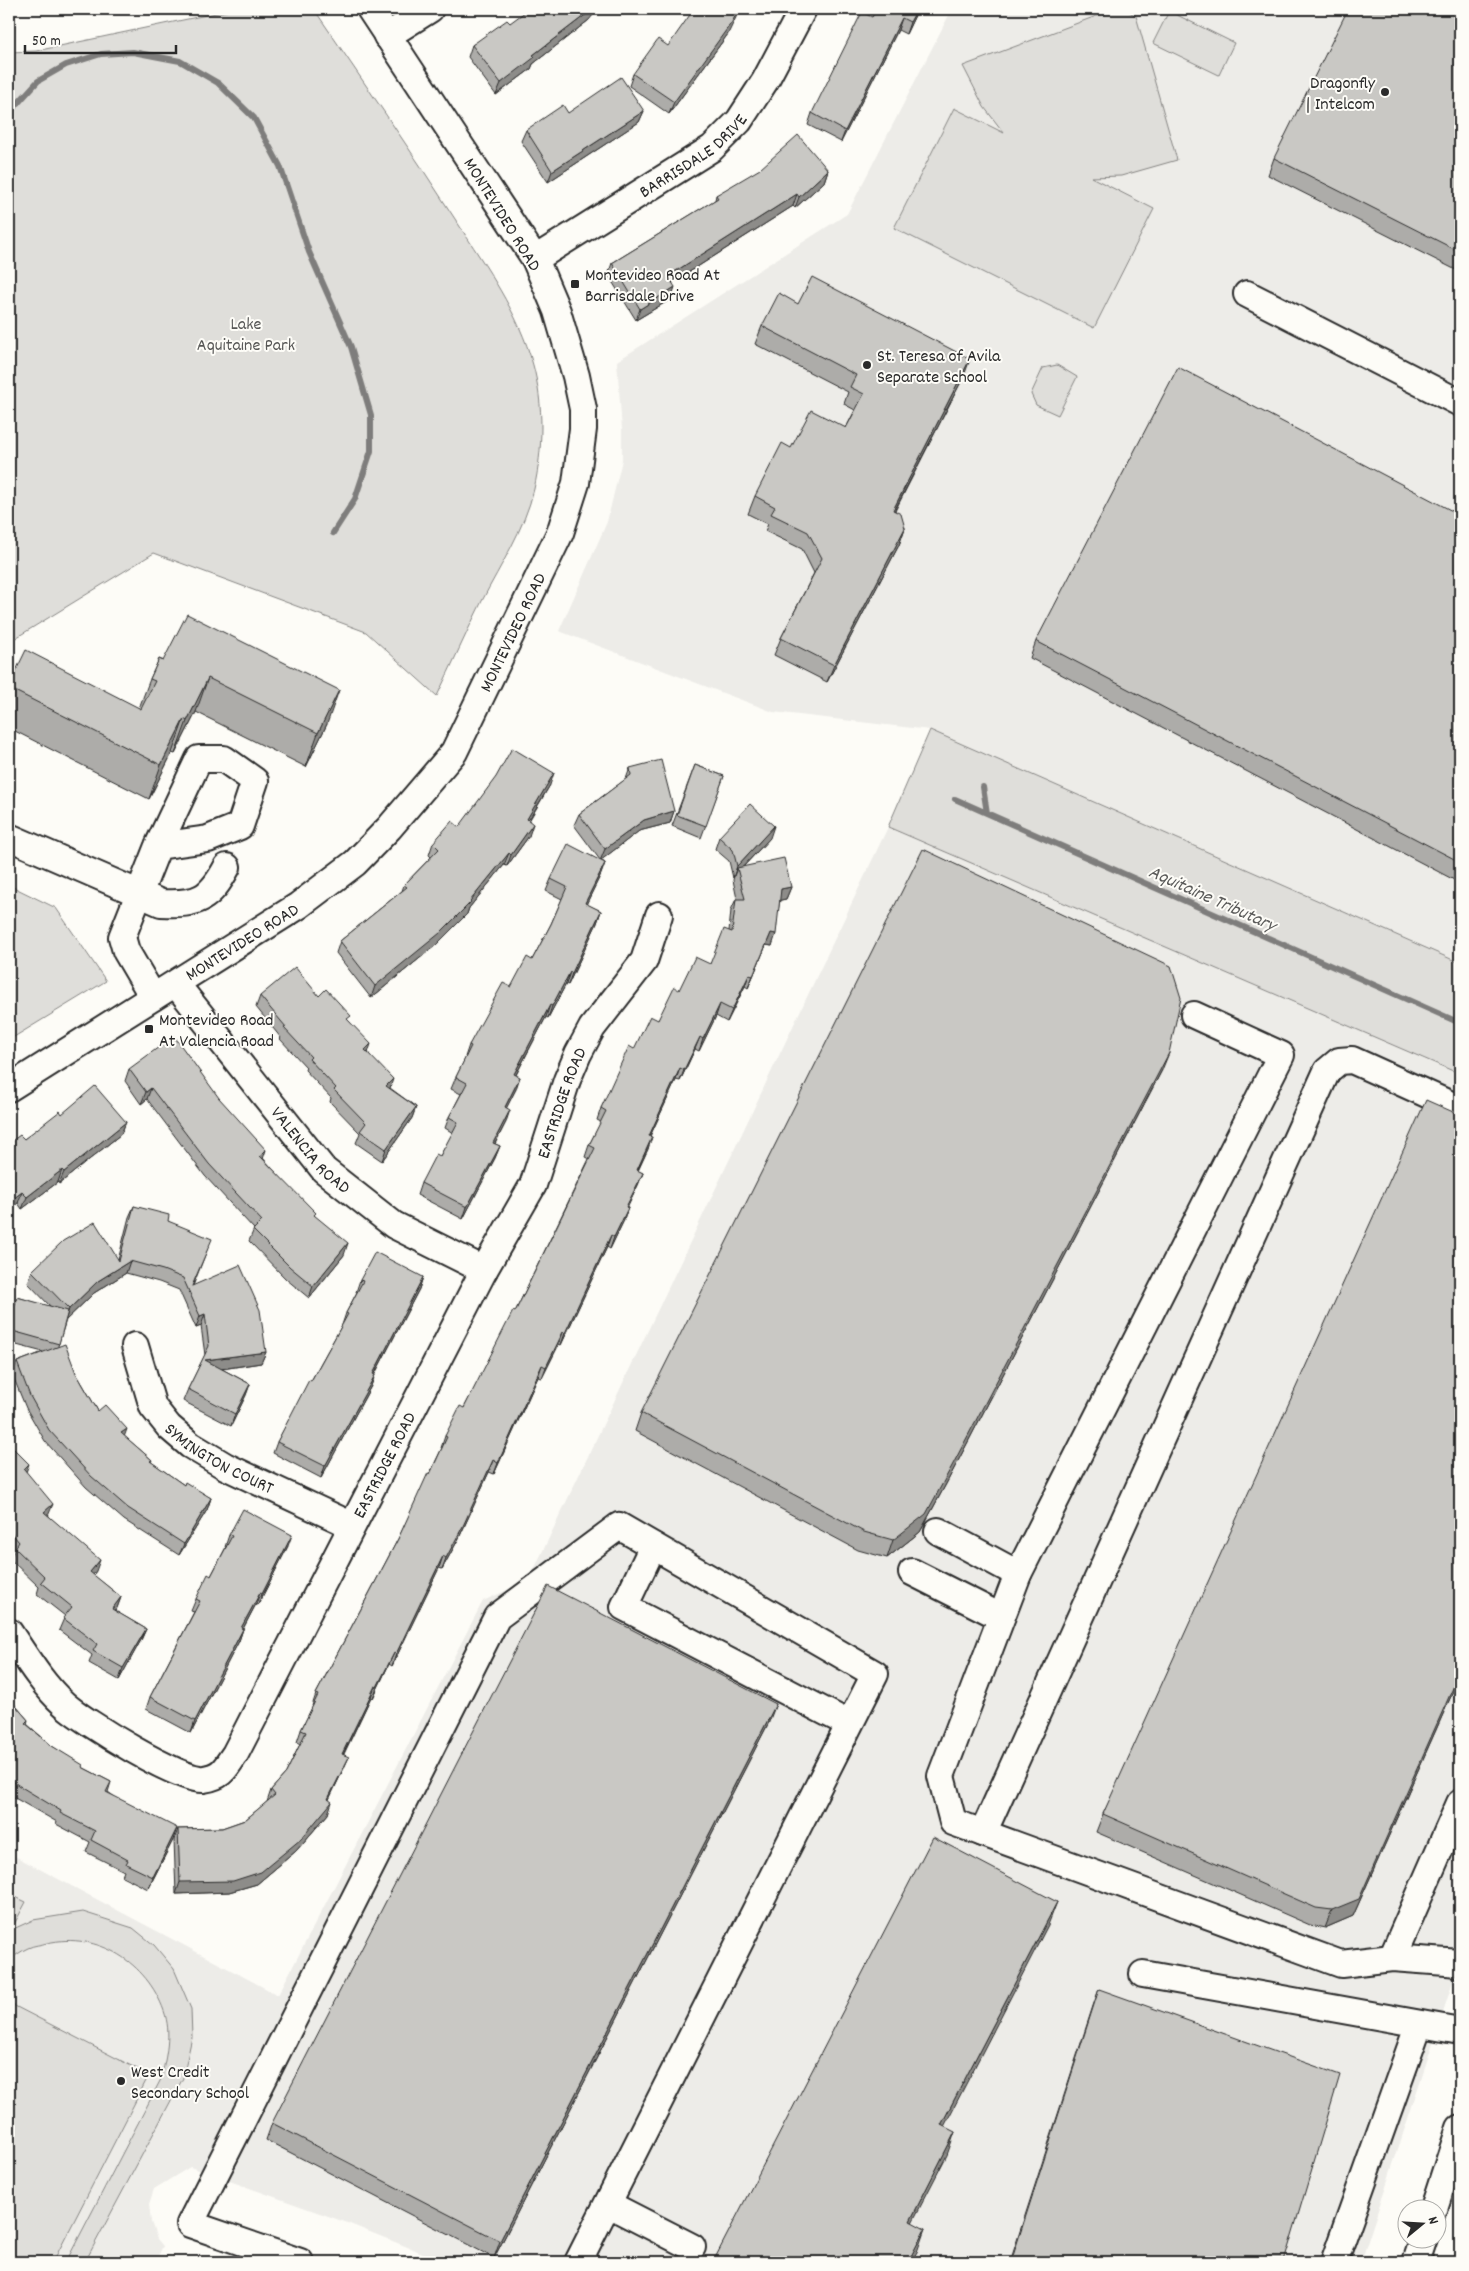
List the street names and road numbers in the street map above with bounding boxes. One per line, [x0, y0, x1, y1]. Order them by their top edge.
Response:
street label: BARRISDALE DRIVE [635, 110, 755, 206]
street label: MONTEVIDEO ROAD [456, 154, 546, 277]
street label: MONTEVIDEO ROAD [475, 569, 554, 697]
street label: MONTEVIDEO ROAD [182, 898, 305, 989]
street label: EASTRIDGE ROAD [532, 1044, 594, 1162]
street label: VALENCIA ROAD [263, 1102, 355, 1201]
street label: EASTRIDGE ROAD [348, 1408, 424, 1523]
street label: SYMINGTON COURT [158, 1418, 277, 1502]

